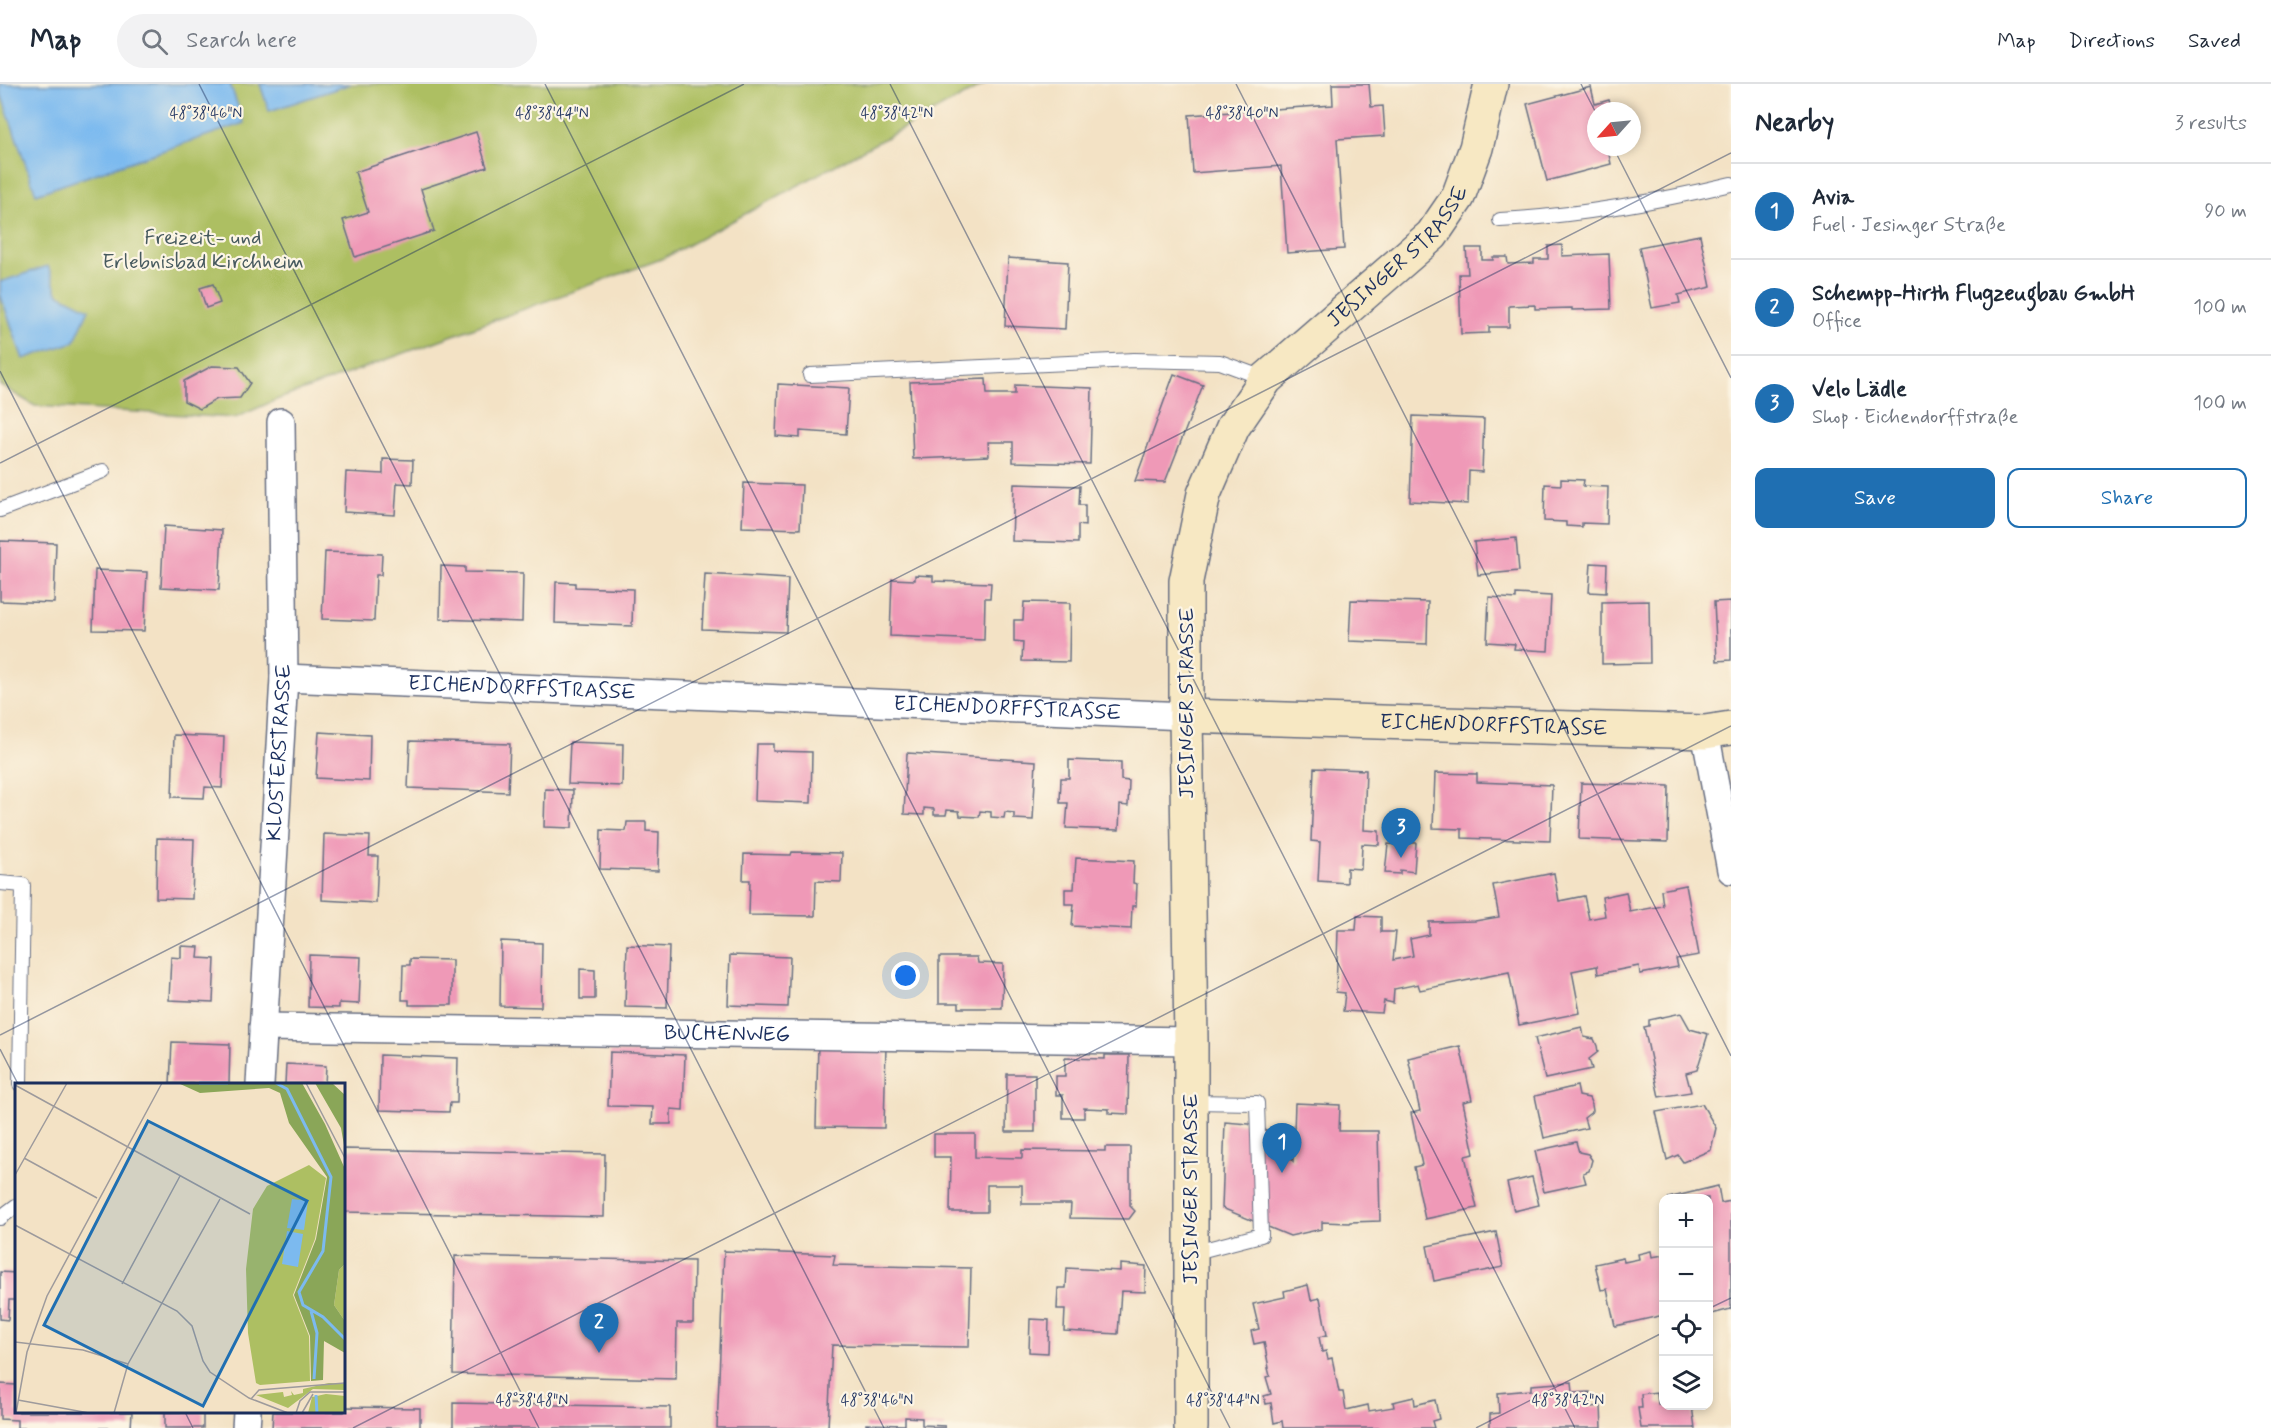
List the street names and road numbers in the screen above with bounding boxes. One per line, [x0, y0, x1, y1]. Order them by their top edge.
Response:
street label: JESINGER STRASSE [1321, 182, 1475, 334]
street label: JESINGER STRASSE [1173, 607, 1201, 799]
street label: KLOSTERSTRASSE [260, 664, 298, 842]
street label: EICHENDORFFSTRASSE [407, 669, 636, 707]
street label: EICHENDORFFSTRASSE [893, 690, 1122, 727]
street label: EICHENDORFFSTRASSE [1380, 708, 1608, 743]
street label: BUCHENWEG [664, 1019, 790, 1049]
street label: JESINGER STRASSE [1177, 1093, 1205, 1285]

